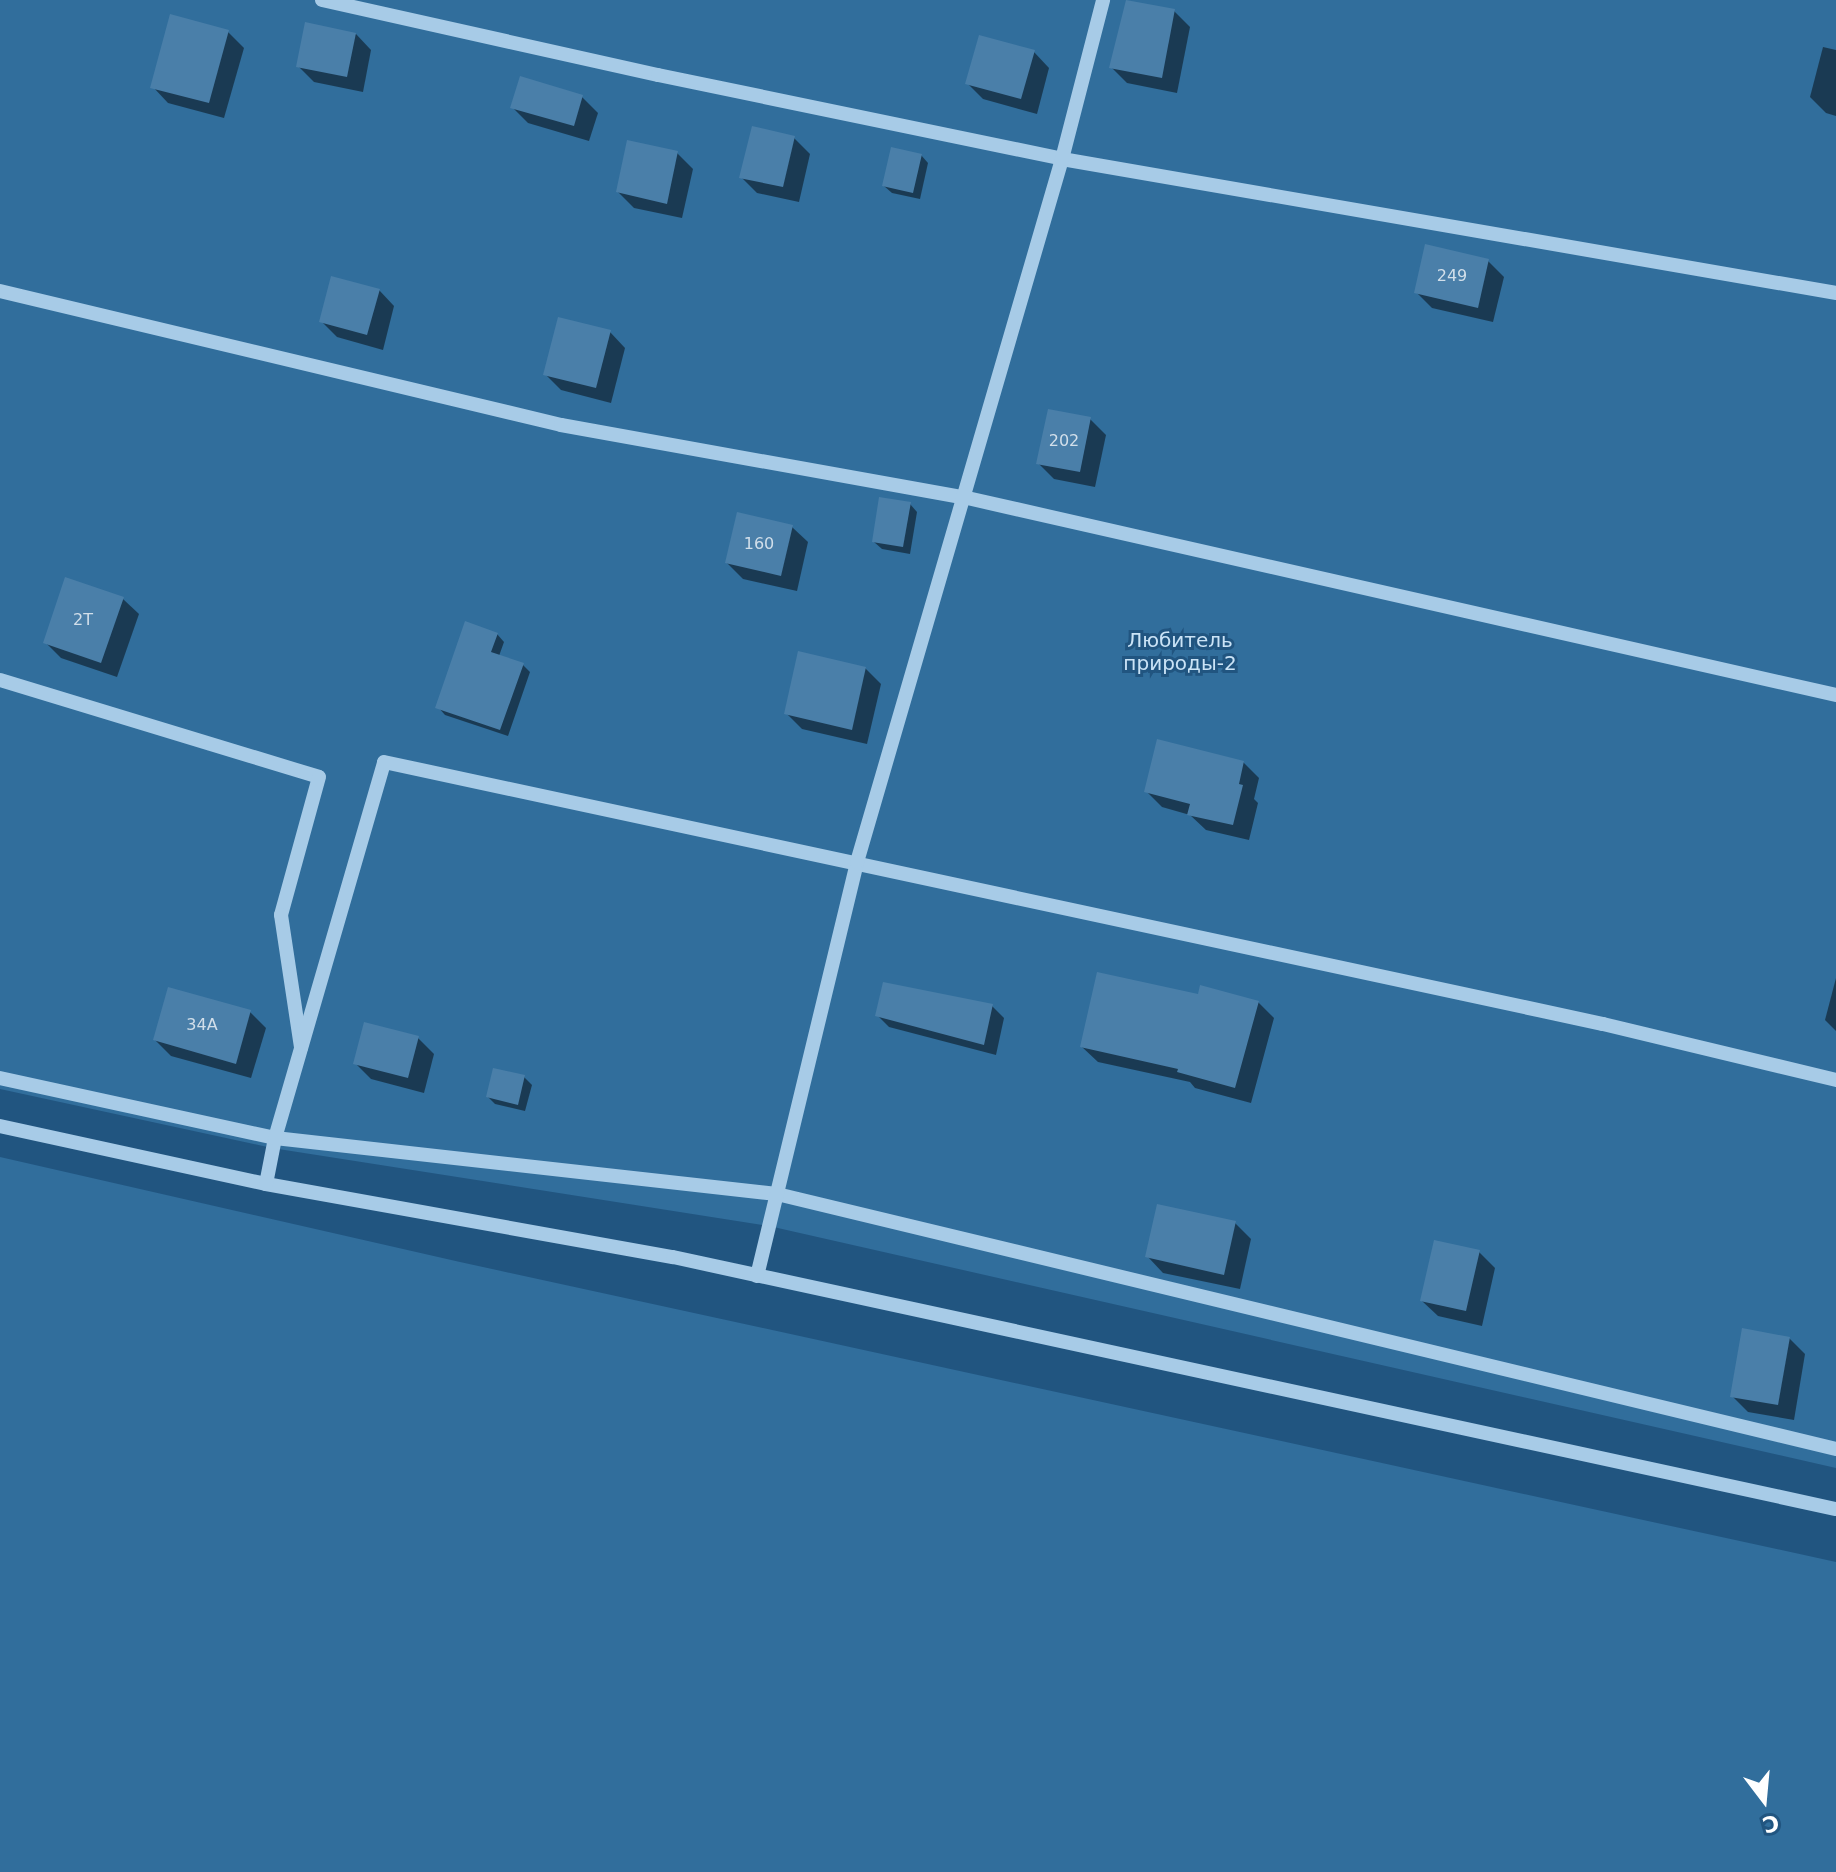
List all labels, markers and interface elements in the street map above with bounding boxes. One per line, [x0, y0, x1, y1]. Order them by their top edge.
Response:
house number: 249 [1437, 266, 1467, 286]
house number: 202 [1049, 431, 1079, 451]
house number: 160 [744, 534, 774, 554]
house number: 2Т [73, 610, 93, 630]
park label: Любитель природы-2 [1123, 628, 1237, 675]
house number: 34А [186, 1015, 218, 1035]
north arrow [1724, 1760, 1804, 1840]
text: С [1760, 1809, 1782, 1838]

